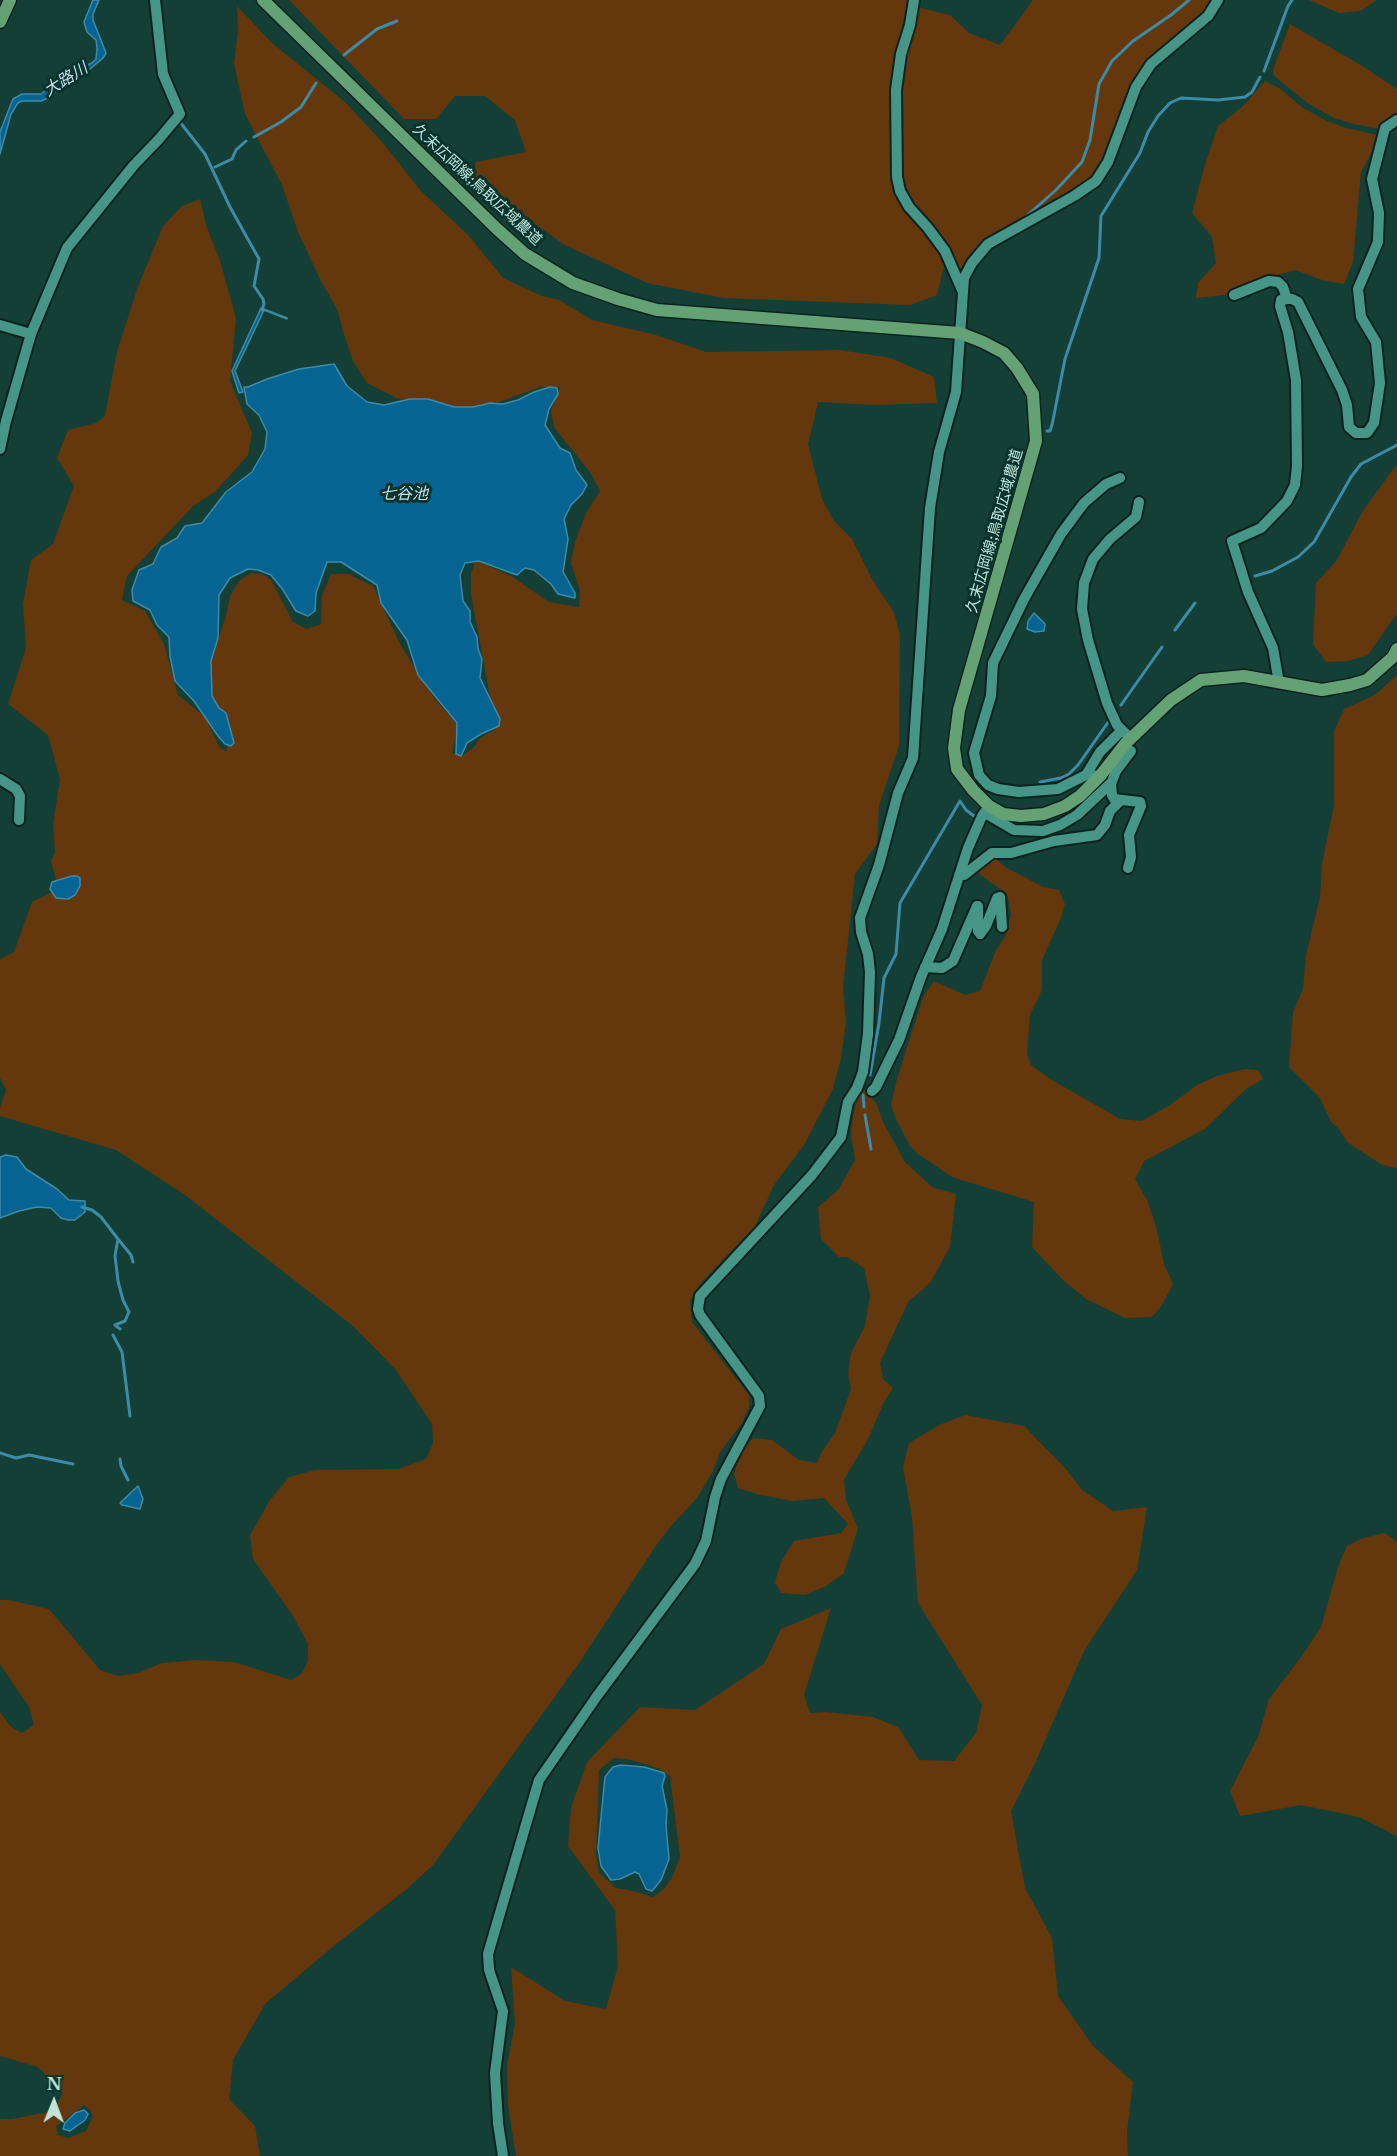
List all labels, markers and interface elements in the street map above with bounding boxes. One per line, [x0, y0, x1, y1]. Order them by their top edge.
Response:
water label: 大路川 [41, 59, 91, 101]
street label: 久末広岡線;鳥取広域農道 [409, 121, 545, 249]
street label: 久末広岡線;鳥取広域農道 [963, 447, 1027, 615]
water label: 七谷池 [380, 484, 428, 504]
north arrow [24, 2072, 84, 2132]
text: N [47, 2074, 62, 2094]

